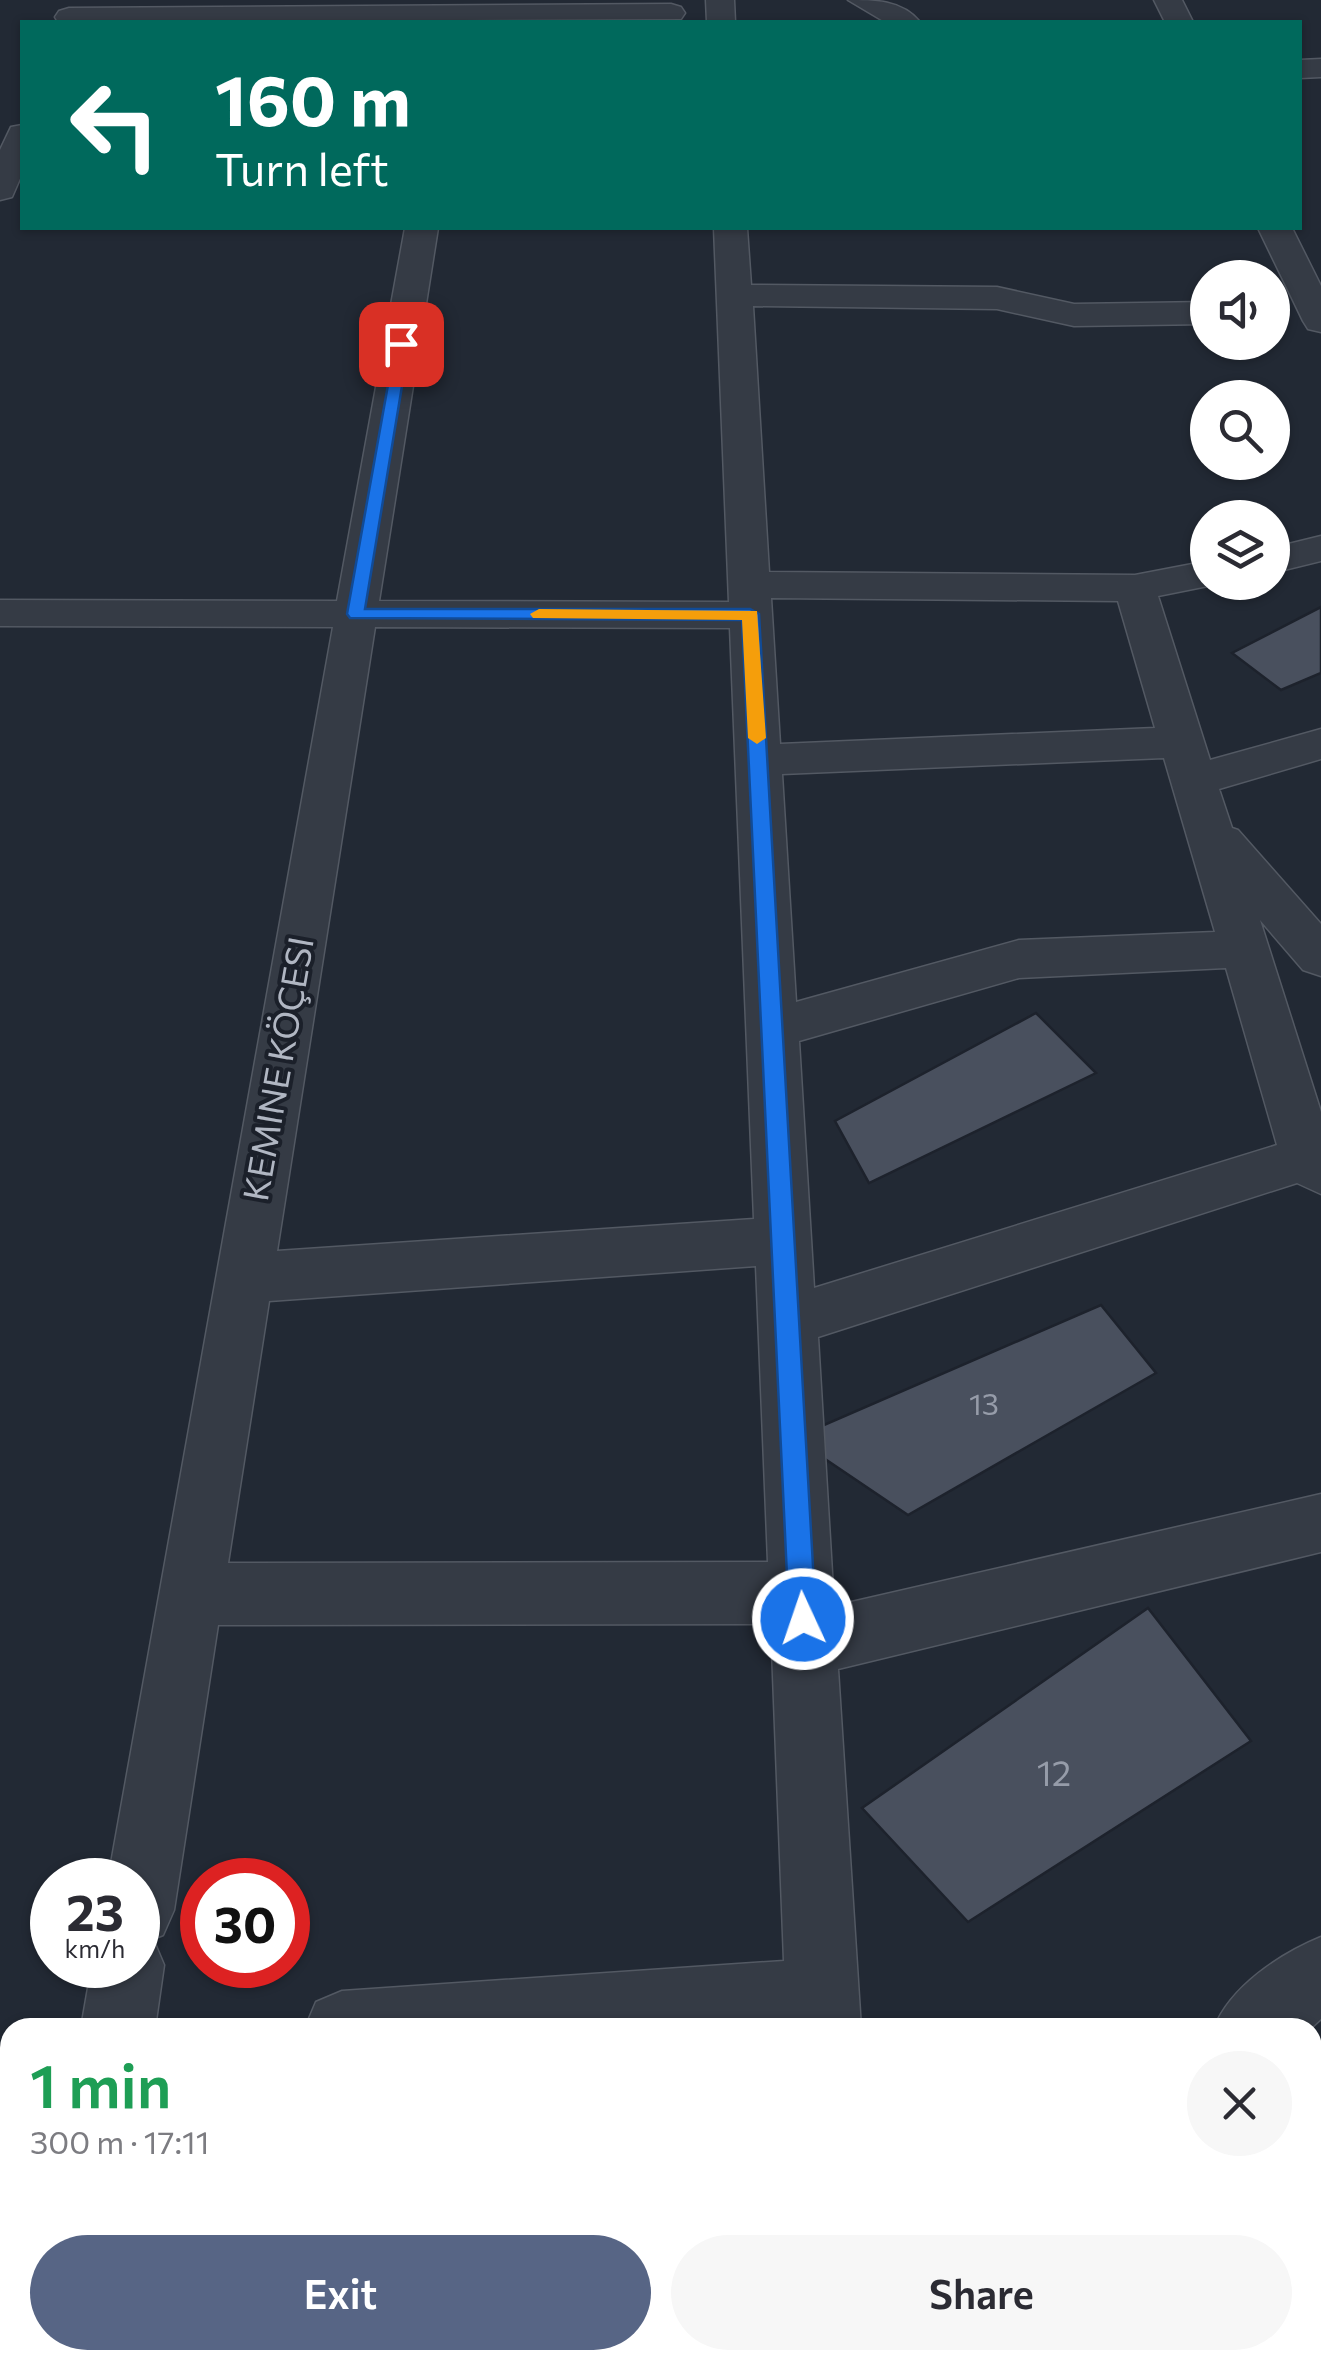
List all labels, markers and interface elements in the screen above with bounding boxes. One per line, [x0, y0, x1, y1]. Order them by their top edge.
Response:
text: 160 m [215, 55, 411, 140]
icon: left [50, 60, 180, 190]
text: Turn left [215, 140, 389, 195]
map controls [1190, 260, 1290, 600]
button: sound [1190, 260, 1290, 360]
pin [359, 302, 444, 387]
icon: arrive [374, 317, 429, 372]
button: search [1190, 380, 1290, 480]
button: layers [1190, 500, 1290, 600]
street label: KEMINE KÖÇESI [232, 933, 321, 1204]
house number: 13 [969, 1384, 999, 1421]
position arrow [751, 1567, 855, 1671]
house number: 12 [1037, 1750, 1071, 1793]
speed limit sign: 30 [180, 1858, 310, 1988]
text: 23 [66, 1880, 124, 1941]
text: km/h [65, 1933, 125, 1963]
text: 1 min [30, 2047, 171, 2120]
button: close [1187, 2051, 1292, 2156]
text: 300 m · 17:11 [30, 2121, 209, 2161]
button: Exit [30, 2235, 651, 2350]
button: Share [671, 2235, 1292, 2350]

